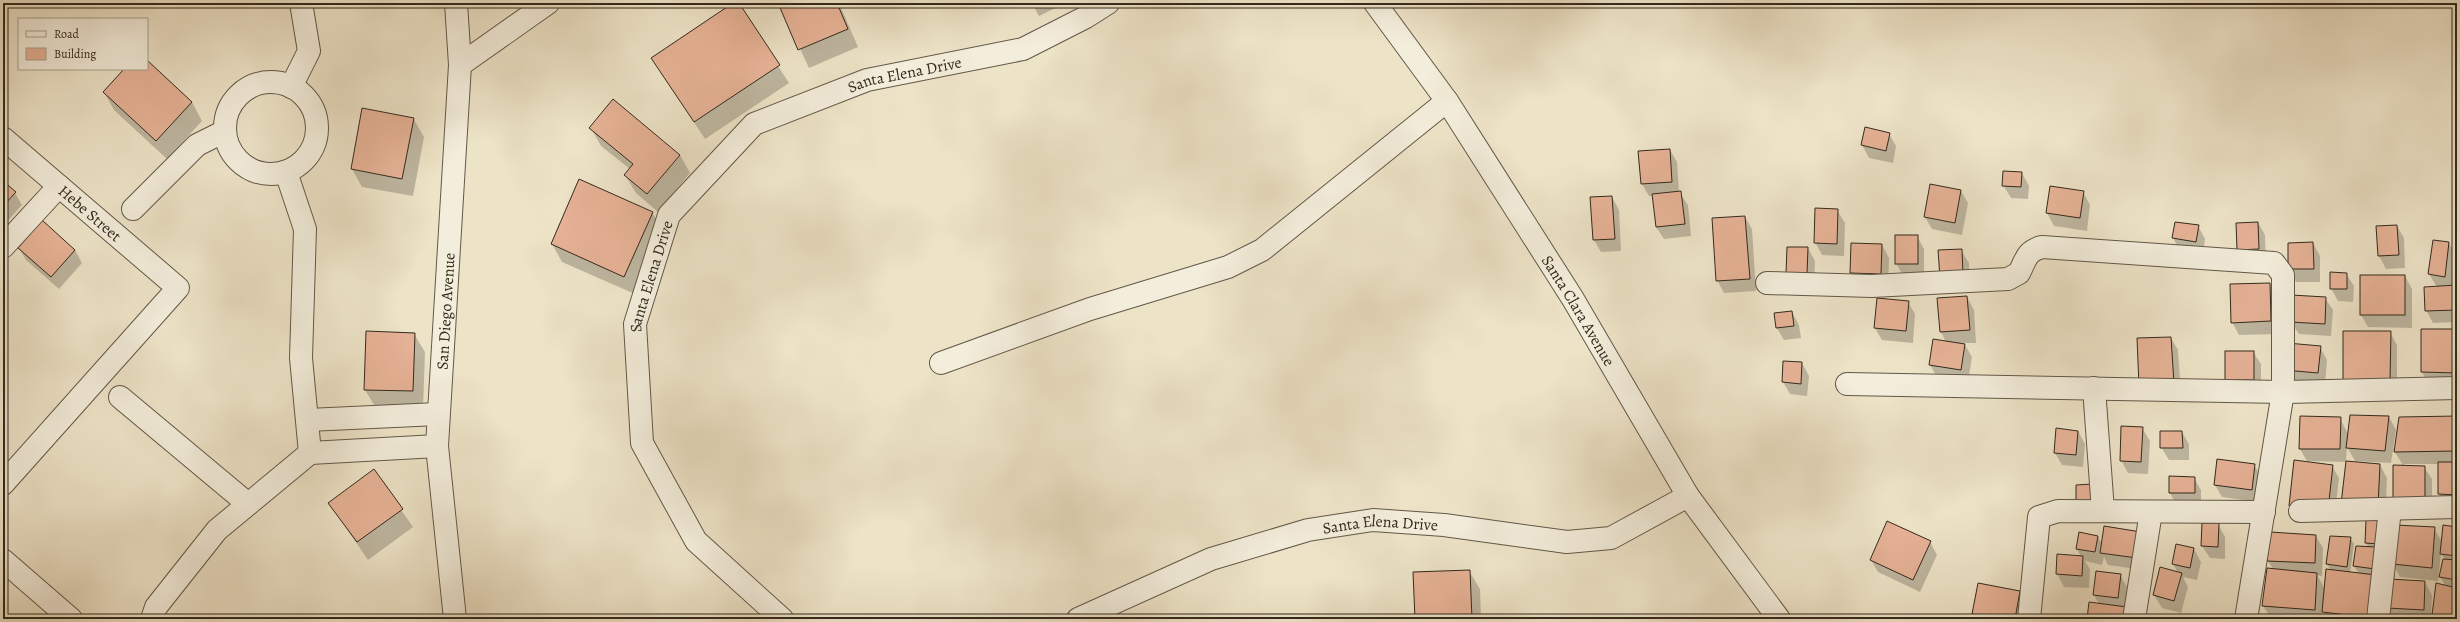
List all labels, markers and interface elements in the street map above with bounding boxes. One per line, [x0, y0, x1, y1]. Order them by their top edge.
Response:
legend [18, 18, 148, 70]
text: Road [54, 26, 80, 42]
text: Building [54, 46, 96, 62]
street label: Santa Elena Drive [844, 51, 963, 99]
street label: Hebe Street [53, 180, 126, 247]
street label: Santa Elena Drive [625, 218, 679, 333]
street label: Santa Clara Avenue [1536, 251, 1620, 370]
street label: San Diego Avenue [432, 252, 461, 370]
street label: Santa Elena Drive [1321, 510, 1439, 540]

